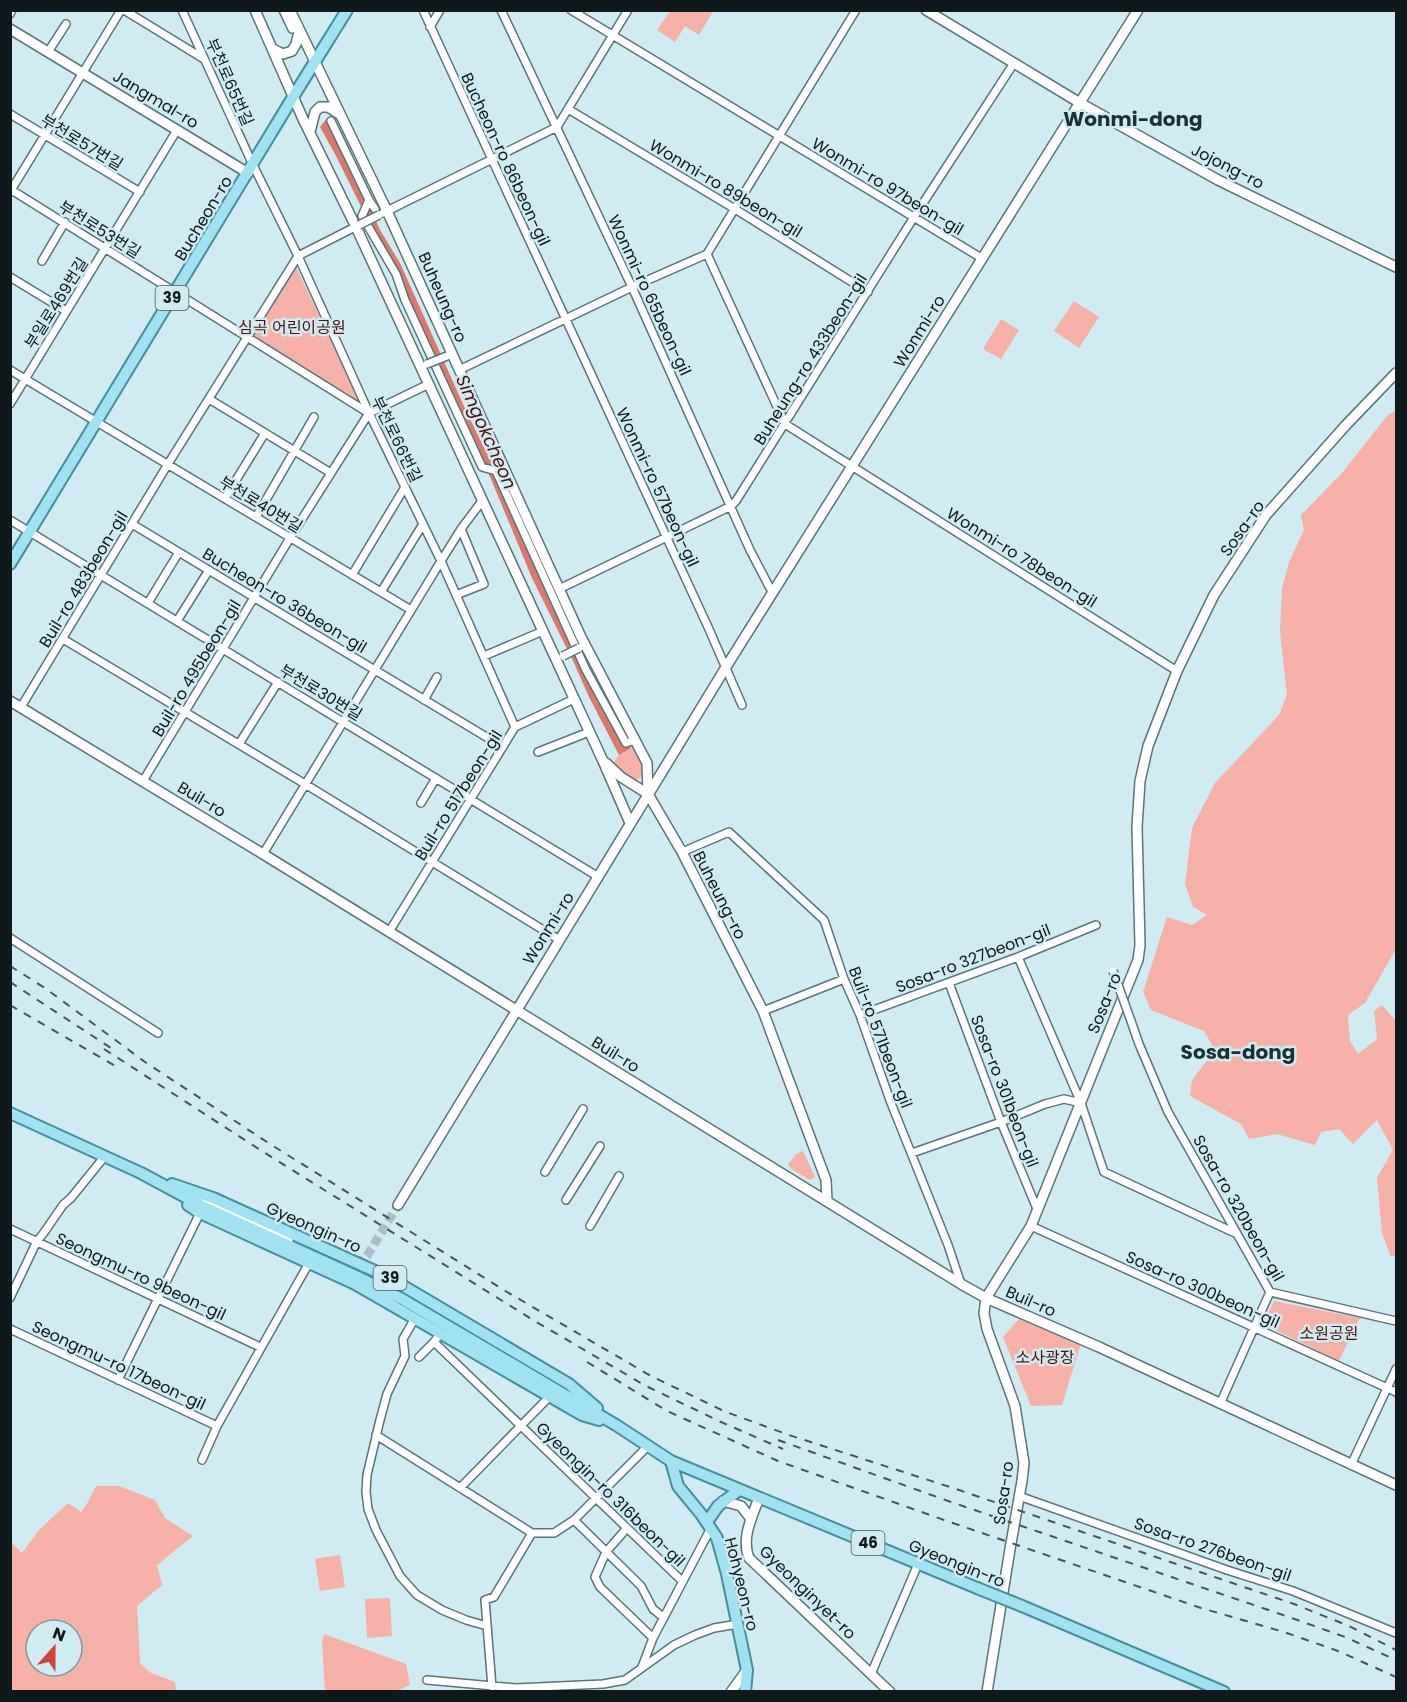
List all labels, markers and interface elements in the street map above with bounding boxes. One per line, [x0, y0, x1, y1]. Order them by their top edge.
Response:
street label: 부천로65번길 [200, 35, 259, 130]
street label: Jangmal-ro [108, 65, 203, 134]
street label: Bucheon-ro 86beon-gil [455, 69, 556, 250]
district label: Wonmi-dong [1063, 105, 1203, 133]
street label: 부천로57번길 [36, 109, 127, 176]
street label: Wonmi-ro 97beon-gil [808, 132, 968, 241]
street label: Wonmi-ro 89beon-gil [645, 134, 807, 243]
street label: Jojong-ro [1187, 138, 1268, 195]
street label: Bucheon-ro [169, 171, 238, 265]
street label: 부천로53번길 [54, 195, 145, 264]
street label: Wonmi-ro 65beon-gil [602, 211, 697, 379]
street label: Buheung-ro [412, 248, 473, 346]
street label: 부일로469번길 [19, 253, 94, 353]
street label: Buheung-ro 433beon-gil [748, 269, 873, 450]
road number: 39 [156, 286, 188, 310]
street label: Wonmi-ro [888, 291, 951, 372]
park label: 심곡 어린이공원 [238, 316, 346, 339]
water label: Simgokcheon [450, 371, 523, 493]
street label: 부천로66번길 [366, 392, 427, 486]
street label: Wonmi-ro 57beon-gil [611, 404, 705, 571]
street label: 부천로40번길 [215, 470, 307, 538]
street label: Sosa-ro [1215, 496, 1270, 561]
street label: Wonmi-ro 78beon-gil [942, 502, 1101, 613]
street label: Buil-ro 483beon-gil [34, 507, 133, 652]
street label: Bucheon-ro 36beon-gil [198, 542, 371, 659]
street label: Buil-ro 495beon-gil [146, 595, 246, 741]
street label: 부천로30번길 [275, 659, 367, 726]
street label: Buil-ro 517beon-gil [409, 726, 508, 865]
street label: Buil-ro [173, 776, 230, 823]
street label: Buheung-ro [687, 847, 752, 943]
street label: Wonmi-ro [517, 888, 580, 969]
street label: Sosa-ro 327beon-gil [892, 918, 1054, 999]
street label: Buil-ro 571beon-gil [843, 963, 918, 1111]
street label: Sosa-ro [1082, 969, 1127, 1037]
street label: Sosa-ro 301beon-gil [965, 1012, 1044, 1171]
street label: Buil-ro [587, 1031, 644, 1078]
district label: Sosa-dong [1181, 1038, 1295, 1066]
street label: Sosa-ro 320beon-gil [1187, 1131, 1290, 1286]
street label: Gyeongin-ro [263, 1196, 365, 1259]
street label: Seongmu-ro 9beon-gil [52, 1227, 230, 1326]
street label: Sosa-ro 300beon-gil [1122, 1245, 1283, 1334]
road number: 39 [374, 1266, 406, 1290]
street label: Buil-ro [1002, 1280, 1060, 1323]
street label: Seongmu-ro 17beon-gil [28, 1315, 209, 1416]
park label: 소원공원 [1300, 1322, 1358, 1345]
park label: 소사광장 [1016, 1346, 1075, 1369]
street label: Gyeongin-ro 316beon-gil [531, 1417, 690, 1572]
street label: Sosa-ro [988, 1460, 1019, 1526]
street label: Sosa-ro 276beon-gil [1131, 1512, 1295, 1587]
road number: 46 [852, 1531, 884, 1555]
street label: Gyeongin-ro [905, 1534, 1008, 1593]
street label: Hohyeon-ro [719, 1535, 764, 1633]
street label: Gyeonginyet-ro [754, 1540, 861, 1645]
north arrow [24, 1618, 84, 1678]
text: N [49, 1622, 69, 1647]

